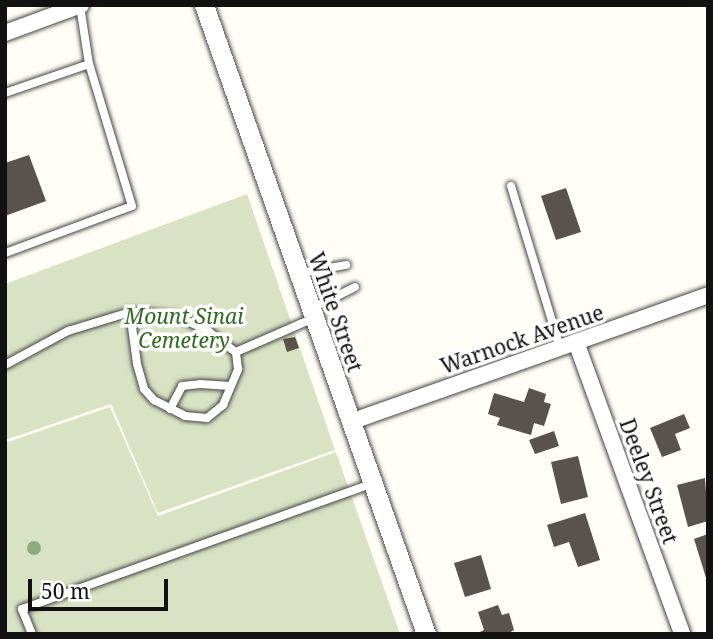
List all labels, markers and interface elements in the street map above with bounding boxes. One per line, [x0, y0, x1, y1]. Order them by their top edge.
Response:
street label: White Street [304, 249, 368, 375]
street label: Warnock Avenue [437, 299, 607, 379]
park label: Mount Sinai Cemetery [124, 303, 244, 353]
street label: Deeley Street [615, 415, 683, 547]
scale bar [32, 566, 172, 610]
text: 50 m [41, 577, 90, 605]

